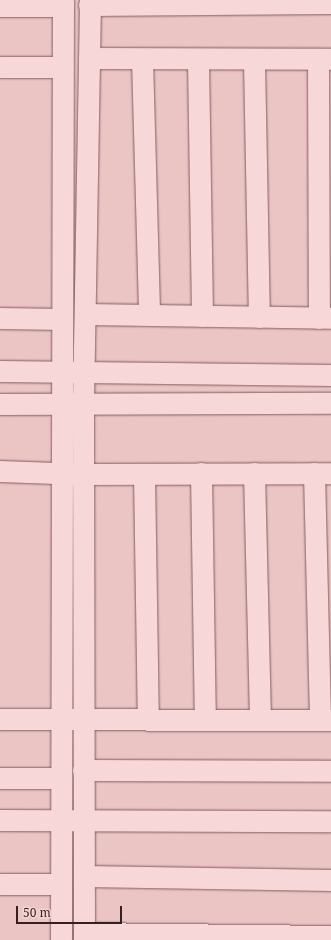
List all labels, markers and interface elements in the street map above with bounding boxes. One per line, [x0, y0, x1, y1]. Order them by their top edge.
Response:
scale bar [18, 898, 124, 924]
text: 50 m [23, 904, 51, 921]

